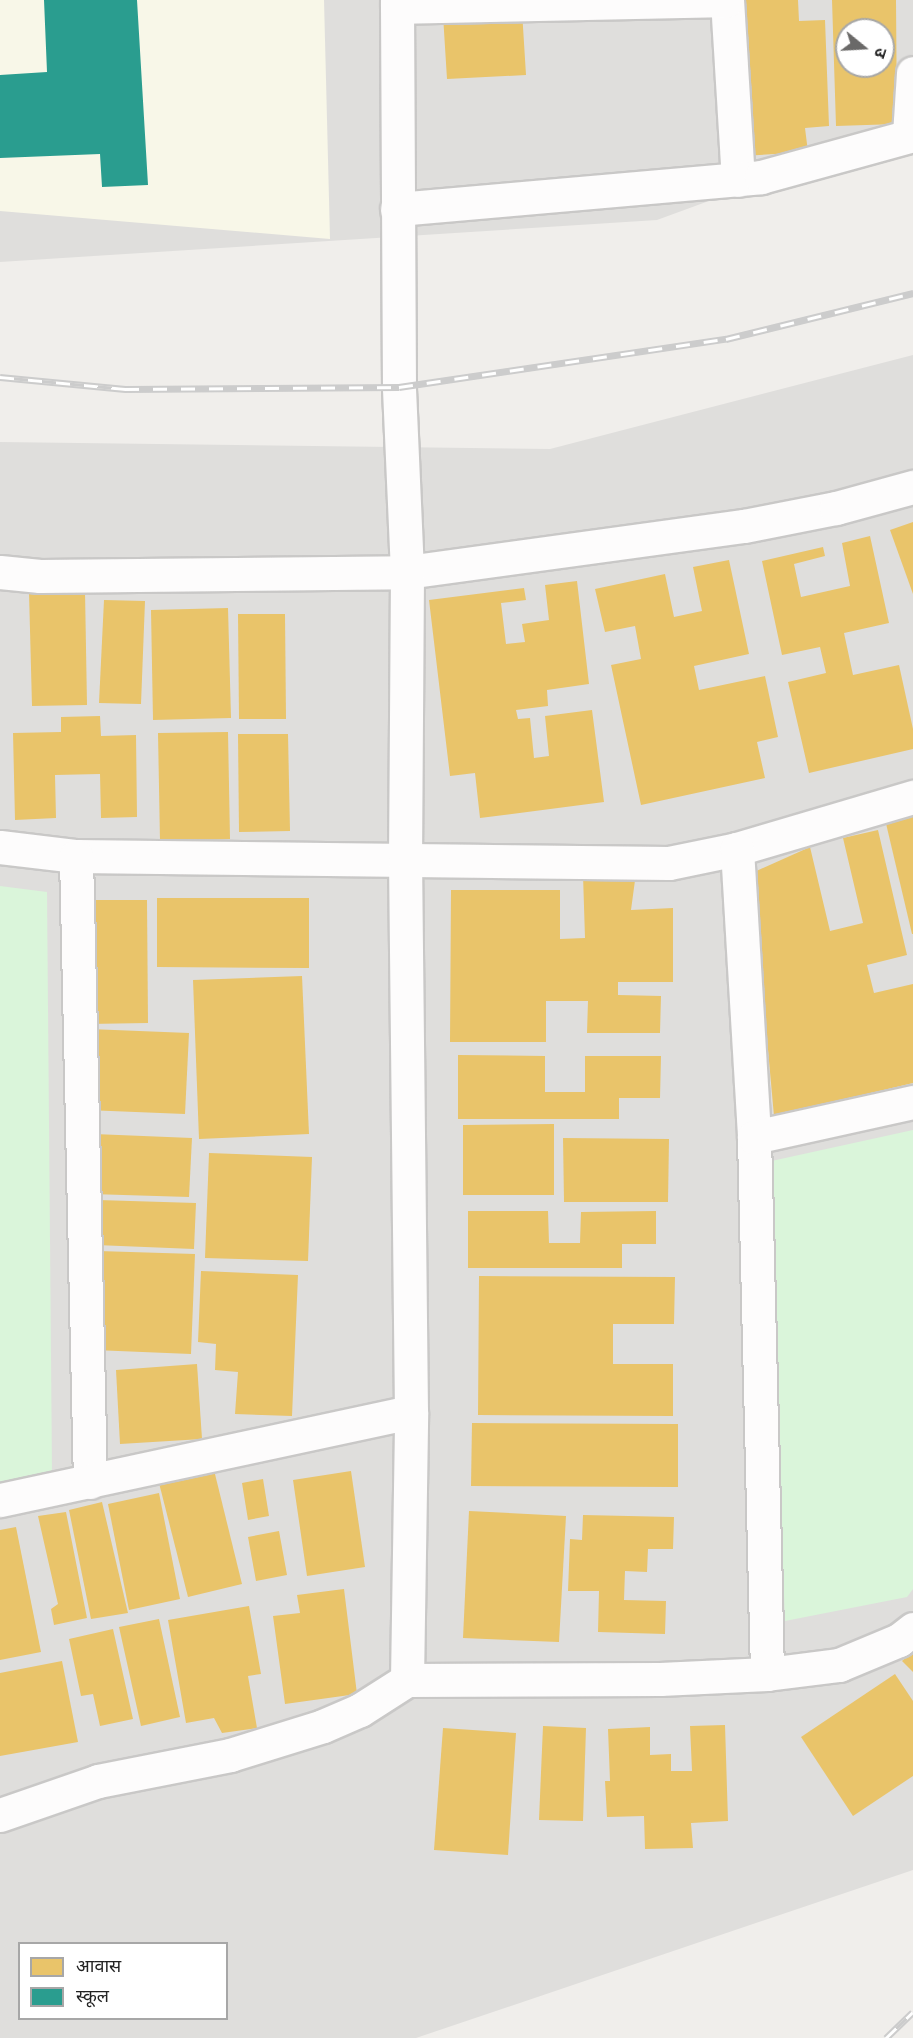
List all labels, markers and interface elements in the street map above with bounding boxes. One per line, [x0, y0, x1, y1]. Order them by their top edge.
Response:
north arrow [835, 18, 895, 78]
text: उ [870, 46, 891, 60]
legend [18, 1942, 228, 2020]
text: आवास [76, 1955, 121, 1977]
text: स्कूल [76, 1985, 109, 2007]

